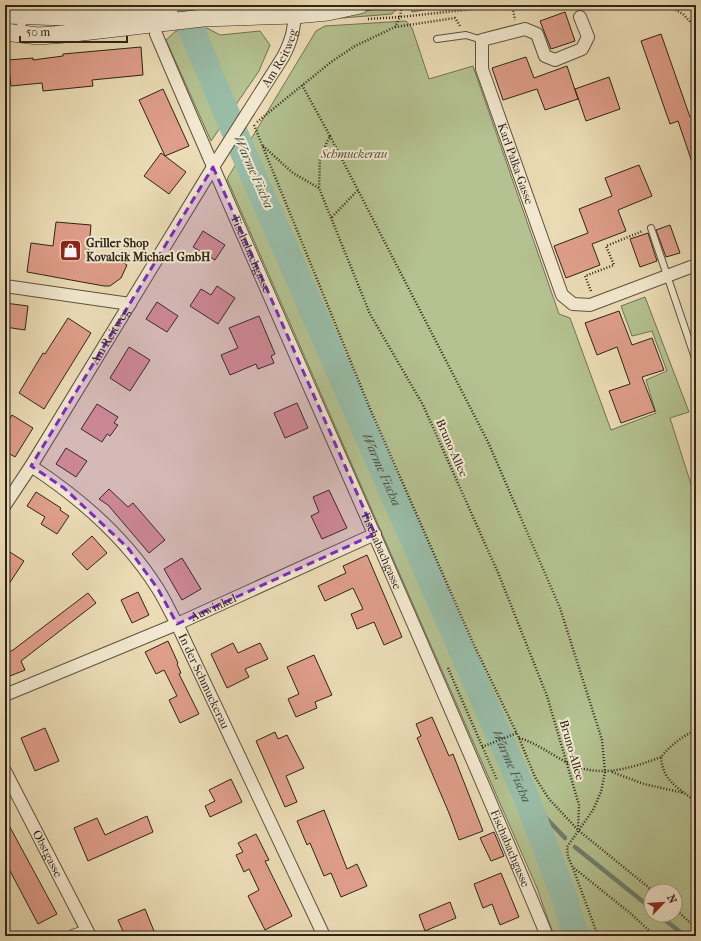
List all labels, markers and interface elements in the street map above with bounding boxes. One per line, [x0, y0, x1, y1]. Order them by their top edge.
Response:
scale bar [20, 18, 127, 44]
text: 50 m [26, 25, 50, 39]
street label: Am Reitweg [258, 27, 300, 90]
street label: Karl Palka-Gasse [495, 121, 536, 206]
water label: Warme Fischa [231, 133, 277, 211]
park label: Schmuckerau [320, 147, 388, 161]
street label: Fischabachgasse [228, 214, 274, 295]
place label: Griller Shop Kovalcik Michael GmbH [86, 236, 211, 264]
shop icon: Griller Shop Kovalcik Michael GmbH [57, 237, 83, 263]
street label: Am Reitweg [87, 305, 133, 368]
street label: Bruno-Allee [433, 417, 471, 479]
water label: Warme Fischa [360, 431, 405, 508]
street label: Fischabachgasse [359, 510, 405, 592]
street label: Auwinkel [187, 591, 239, 624]
street label: In der Schmuckerau [175, 631, 232, 731]
street label: Bruno-Allee [557, 718, 587, 782]
water label: Warme Fischa [490, 727, 535, 805]
street label: Fischabachgasse [488, 808, 533, 889]
street label: Obstgasse [30, 828, 66, 880]
north arrow [643, 883, 683, 923]
text: N [664, 892, 680, 906]

